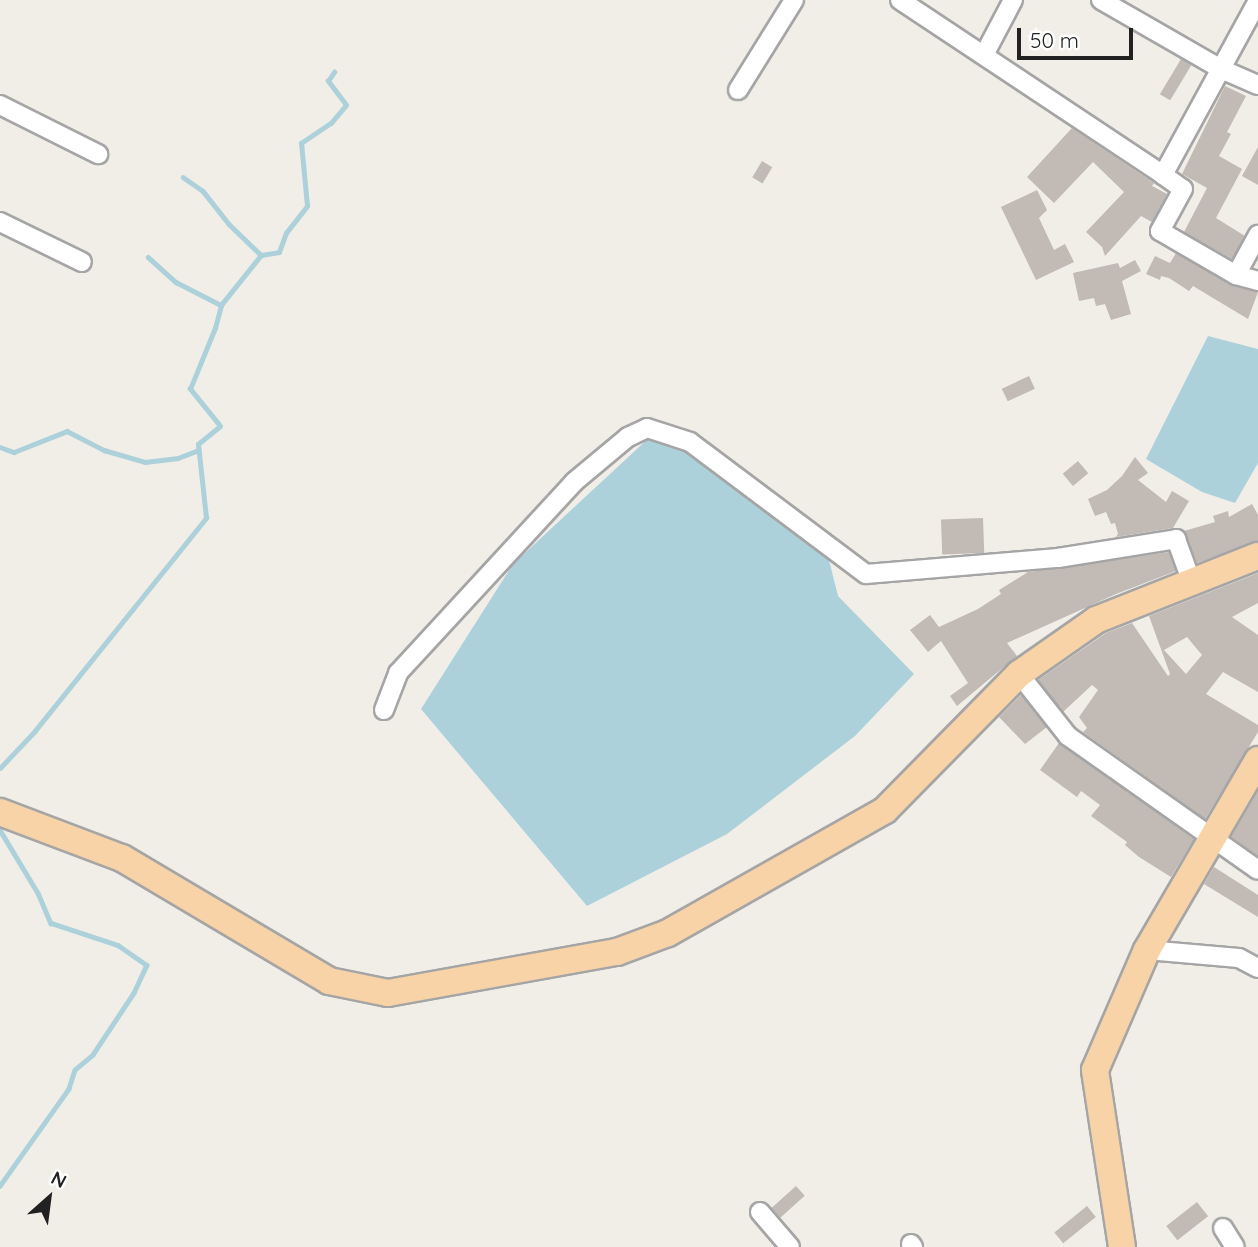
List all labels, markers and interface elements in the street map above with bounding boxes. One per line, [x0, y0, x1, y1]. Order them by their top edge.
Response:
scale bar [1020, 14, 1136, 58]
text: 50 m [1030, 27, 1079, 53]
north arrow [14, 1163, 84, 1233]
text: N [47, 1166, 71, 1193]

